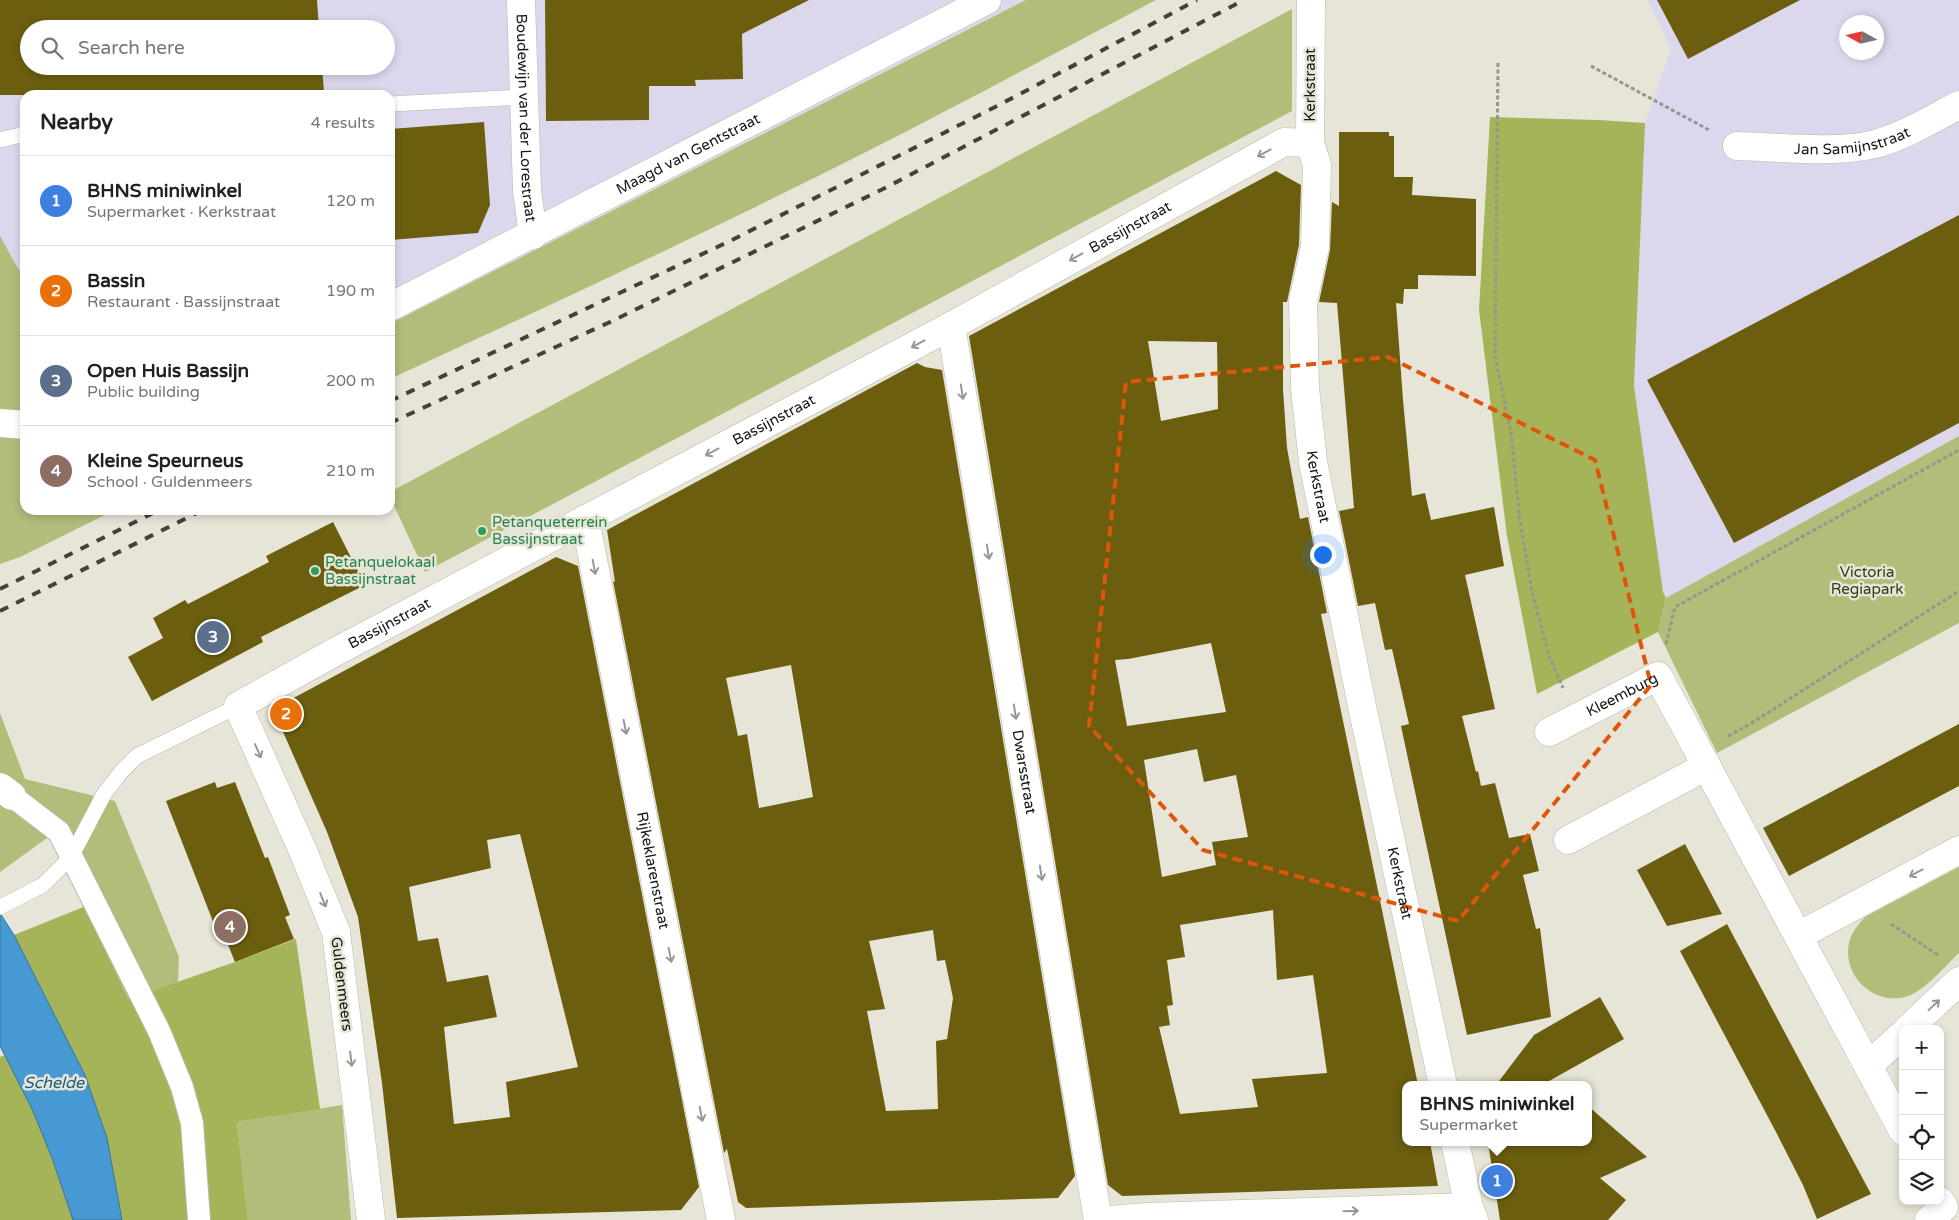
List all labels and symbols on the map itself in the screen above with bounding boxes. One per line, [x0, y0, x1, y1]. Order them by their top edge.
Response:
street label: Boudewijn van der Lorestraat [512, 13, 540, 223]
north arrow [1839, 15, 1884, 60]
street label: Kerkstraat [1301, 48, 1319, 122]
street label: Maagd van Gentstraat [613, 109, 763, 198]
street label: Jan Samijnstraat [1794, 123, 1913, 158]
one-way arrow [1256, 148, 1271, 158]
street label: Bassijnstraat [1086, 197, 1174, 257]
one-way arrow [1068, 252, 1083, 262]
one-way arrow [910, 339, 925, 349]
one-way arrow [957, 383, 967, 399]
street label: Bassijnstraat [729, 390, 818, 449]
one-way arrow [705, 448, 720, 457]
street label: Kerkstraat [1303, 449, 1334, 525]
place label: Petanqueterrein Bassijnstraat [492, 513, 608, 548]
marker: Petanqueterrein Bassijnstraat [476, 525, 488, 537]
your location [1310, 542, 1336, 568]
one-way arrow [984, 543, 994, 559]
place label: Petanquelokaal Bassijnstraat [325, 553, 435, 588]
one-way arrow [590, 559, 600, 575]
park label: Victoria Regiapark [1831, 563, 1903, 598]
marker: Petanquelokaal Bassijnstraat [309, 565, 321, 577]
street label: Bassijnstraat [345, 594, 434, 652]
pin: 3 [197, 618, 229, 656]
street label: Kleemburg [1583, 669, 1661, 720]
pin: 2 [270, 695, 302, 733]
one-way arrow [1010, 704, 1020, 720]
one-way arrow [621, 718, 631, 734]
street label: Dwarsstraat [1009, 728, 1040, 816]
one-way arrow [254, 743, 264, 758]
street label: Rijkeklarenstraat [633, 810, 673, 931]
street label: Kerkstraat [1383, 845, 1416, 921]
one-way arrow [1037, 864, 1047, 880]
one-way arrow [1909, 869, 1924, 878]
one-way arrow [318, 892, 328, 907]
pin: 4 [214, 908, 246, 946]
street label: Guldenmeers [327, 936, 357, 1032]
one-way arrow [665, 947, 675, 963]
one-way arrow [1927, 999, 1940, 1011]
one-way arrow [347, 1050, 357, 1066]
water label: Schelde [24, 1073, 85, 1093]
one-way arrow [696, 1106, 706, 1122]
pin: 1 [1481, 1162, 1513, 1200]
one-way arrow [1343, 1206, 1359, 1216]

